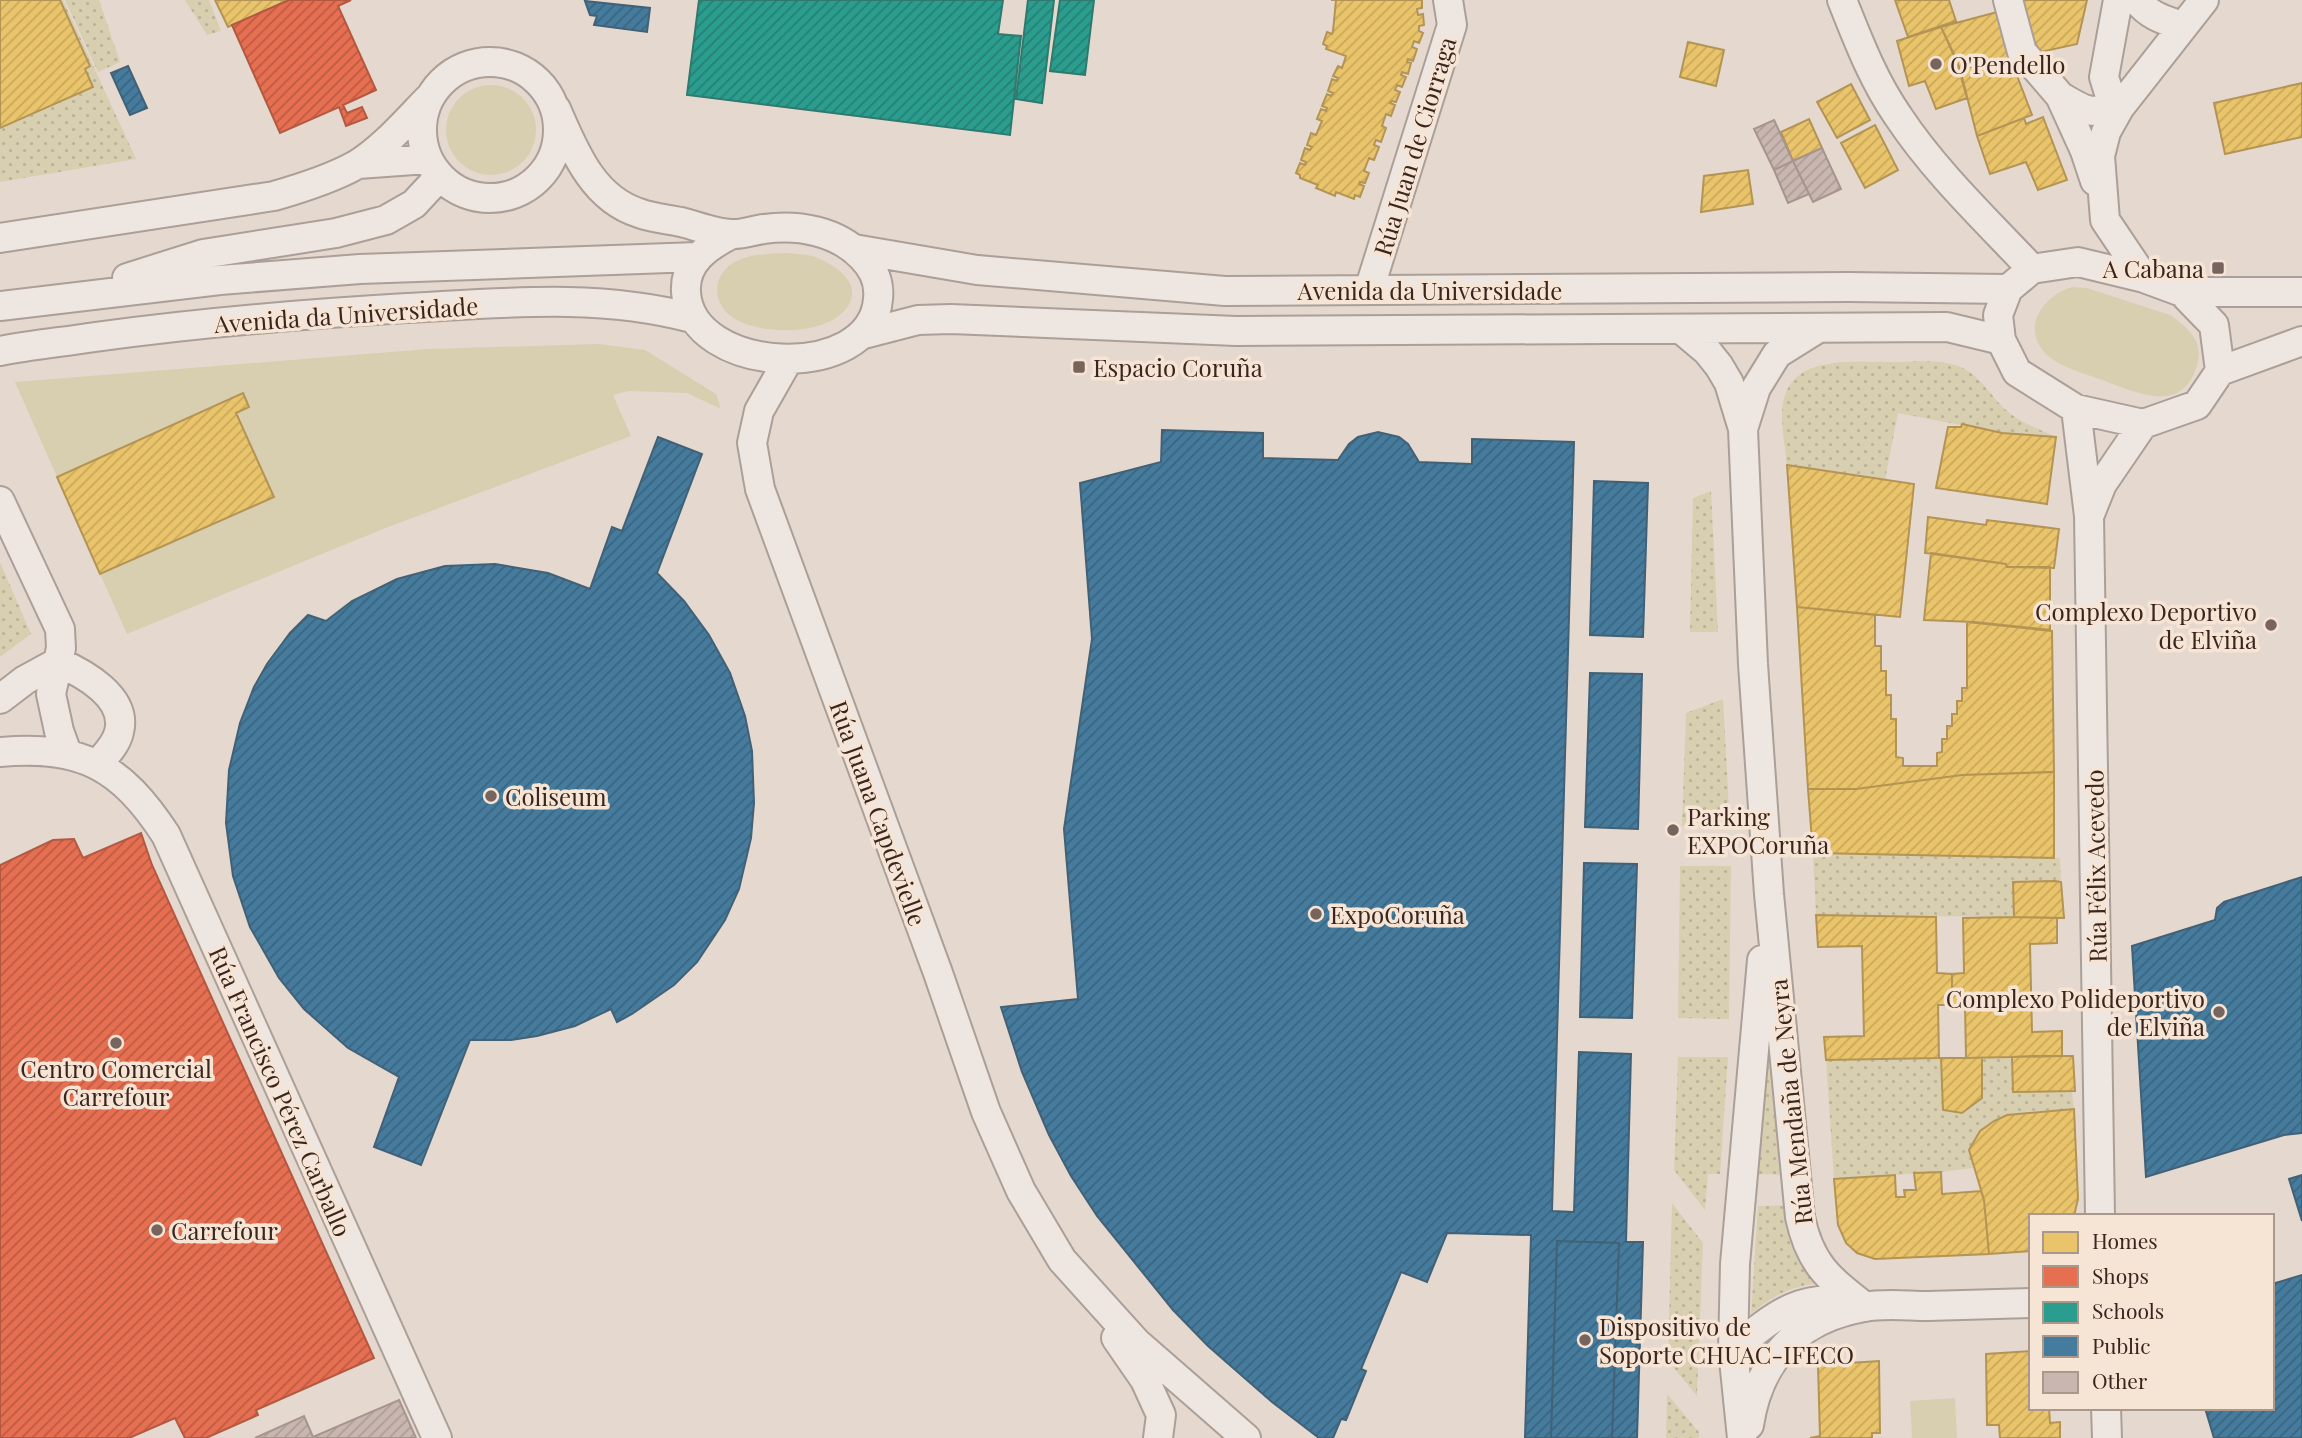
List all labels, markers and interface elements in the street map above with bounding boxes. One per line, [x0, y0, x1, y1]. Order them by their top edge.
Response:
street label: Rúa Juan de Ciorraga [1365, 33, 1463, 259]
place label: O'Pendello [1950, 48, 2065, 80]
marker: O'Pendello [1928, 56, 1944, 72]
place label: A Cabana [2102, 252, 2204, 284]
marker: A Cabana [2210, 260, 2226, 276]
street label: Avenida da Universidade [1297, 274, 1562, 306]
street label: Avenida da Universidade [212, 289, 479, 339]
place label: Espacio Coruña [1093, 351, 1263, 383]
marker: Espacio Coruña [1071, 359, 1087, 375]
place label: Complexo Deportivo de Elviña [2035, 595, 2257, 655]
marker: Complexo Deportivo de Elviña [2263, 617, 2279, 633]
street label: Rúa Juana Capdevielle [823, 696, 935, 930]
street label: Rúa Félix Acevedo [2077, 769, 2113, 963]
place label: Coliseum [505, 780, 606, 812]
marker: Coliseum [483, 788, 499, 804]
place label: Parking EXPOCoruña [1687, 800, 1829, 860]
marker: Parking EXPOCoruña [1665, 822, 1681, 838]
place label: ExpoCoruña [1330, 898, 1465, 930]
marker: ExpoCoruña [1308, 906, 1324, 922]
street label: Rúa Francisco Pérez Carballo [202, 941, 360, 1241]
street label: Rúa Mendaña de Neyra [1761, 977, 1819, 1227]
place label: Complexo Polideportivo de Elviña [1946, 982, 2205, 1042]
marker: Complexo Polideportivo de Elviña [2211, 1004, 2227, 1020]
marker: Centro Comercial Carrefour [108, 1035, 124, 1051]
place label: Centro Comercial Carrefour [20, 1052, 212, 1112]
place label: Carrefour [171, 1214, 278, 1246]
legend [2029, 1214, 2274, 1410]
marker: Carrefour [149, 1222, 165, 1238]
text: Homes [2092, 1226, 2158, 1254]
text: Shops [2092, 1261, 2149, 1289]
text: Schools [2092, 1296, 2164, 1324]
place label: Dispositivo de Soporte CHUAC-IFECO [1599, 1310, 1854, 1370]
text: Public [2092, 1331, 2150, 1359]
marker: Dispositivo de Soporte CHUAC-IFECO [1577, 1332, 1593, 1348]
text: Other [2092, 1366, 2148, 1394]

